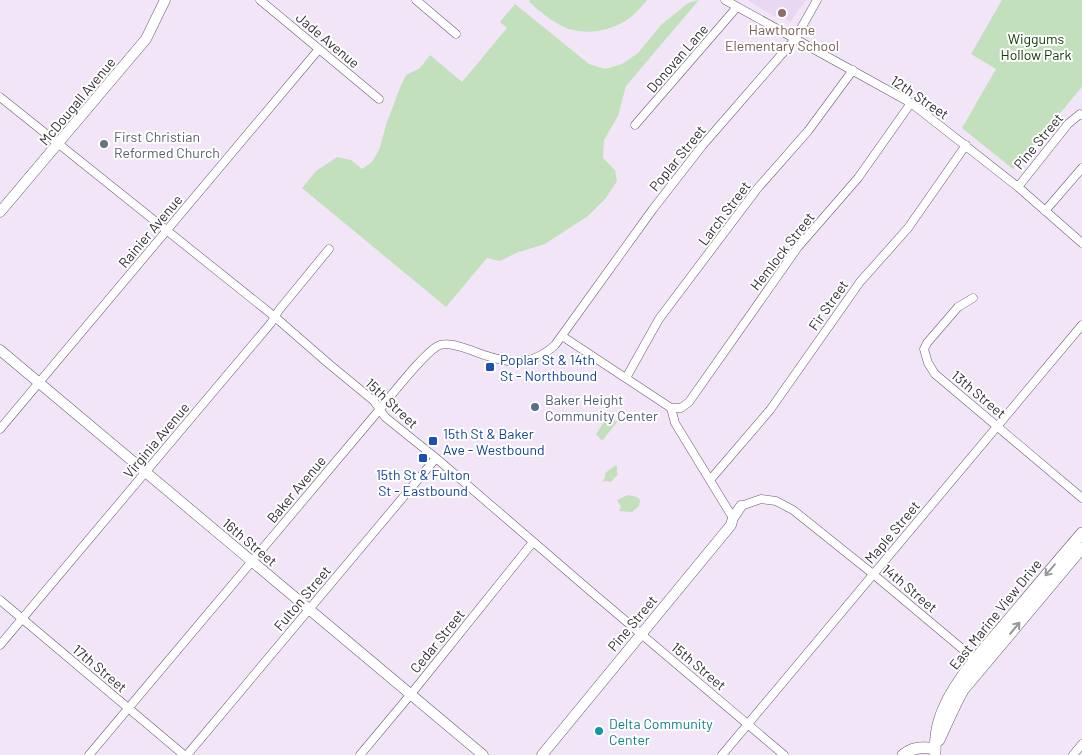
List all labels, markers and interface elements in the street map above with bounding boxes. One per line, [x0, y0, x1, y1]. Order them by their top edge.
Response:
marker: Hawthorne Elementary School [776, 7, 788, 19]
street label: Jade Avenue [293, 9, 363, 71]
street label: Donovan Lane [643, 20, 711, 96]
place label: Hawthorne Elementary School [725, 21, 839, 54]
park label: Wiggums Hollow Park [1001, 30, 1071, 63]
street label: McDougall Avenue [35, 54, 119, 148]
street label: 12th Street [888, 71, 952, 123]
street label: Pine Street [1010, 110, 1066, 172]
street label: Poplar Street [645, 122, 709, 194]
place label: First Christian Reformed Church [114, 128, 220, 161]
marker: First Christian Reformed Church [98, 138, 110, 150]
street label: Larch Street [694, 178, 754, 248]
street label: Rainier Avenue [114, 191, 186, 271]
street label: Hemlock Street [746, 209, 818, 293]
street label: Fir Street [805, 277, 851, 333]
place label: Poplar St & 14th St - Northbound [500, 351, 597, 384]
marker: Poplar St & 14th St - Northbound [484, 361, 496, 373]
street label: 13th Street [948, 366, 1010, 422]
street label: 15th Street [362, 374, 422, 432]
place label: Baker Height Community Center [545, 391, 658, 424]
street label: Virginia Avenue [119, 399, 193, 481]
marker: Baker Height Community Center [529, 401, 541, 413]
place label: 15th St & Baker Ave - Westbound [443, 425, 545, 458]
marker: 15th St & Baker Ave - Westbound [427, 435, 439, 447]
street label: Baker Avenue [263, 452, 329, 526]
marker: 15th St & Fulton St - Eastbound [417, 452, 429, 464]
place label: 15th St & Fulton St - Eastbound [376, 466, 470, 499]
street label: Maple Street [861, 497, 923, 567]
street label: 16th Street [219, 514, 281, 570]
street label: East Marine View Drive [945, 555, 1045, 673]
street label: 14th Street [879, 560, 941, 616]
street label: Fulton Street [270, 562, 334, 634]
one-way arrow [1045, 564, 1056, 577]
street label: Pine Street [604, 592, 660, 654]
street label: Cedar Street [406, 606, 468, 676]
one-way arrow [1009, 622, 1020, 635]
street label: 15th Street [668, 638, 730, 694]
street label: 17th Street [70, 641, 130, 695]
place label: Delta Community Center [609, 715, 713, 748]
marker: Delta Community Center [593, 725, 605, 737]

